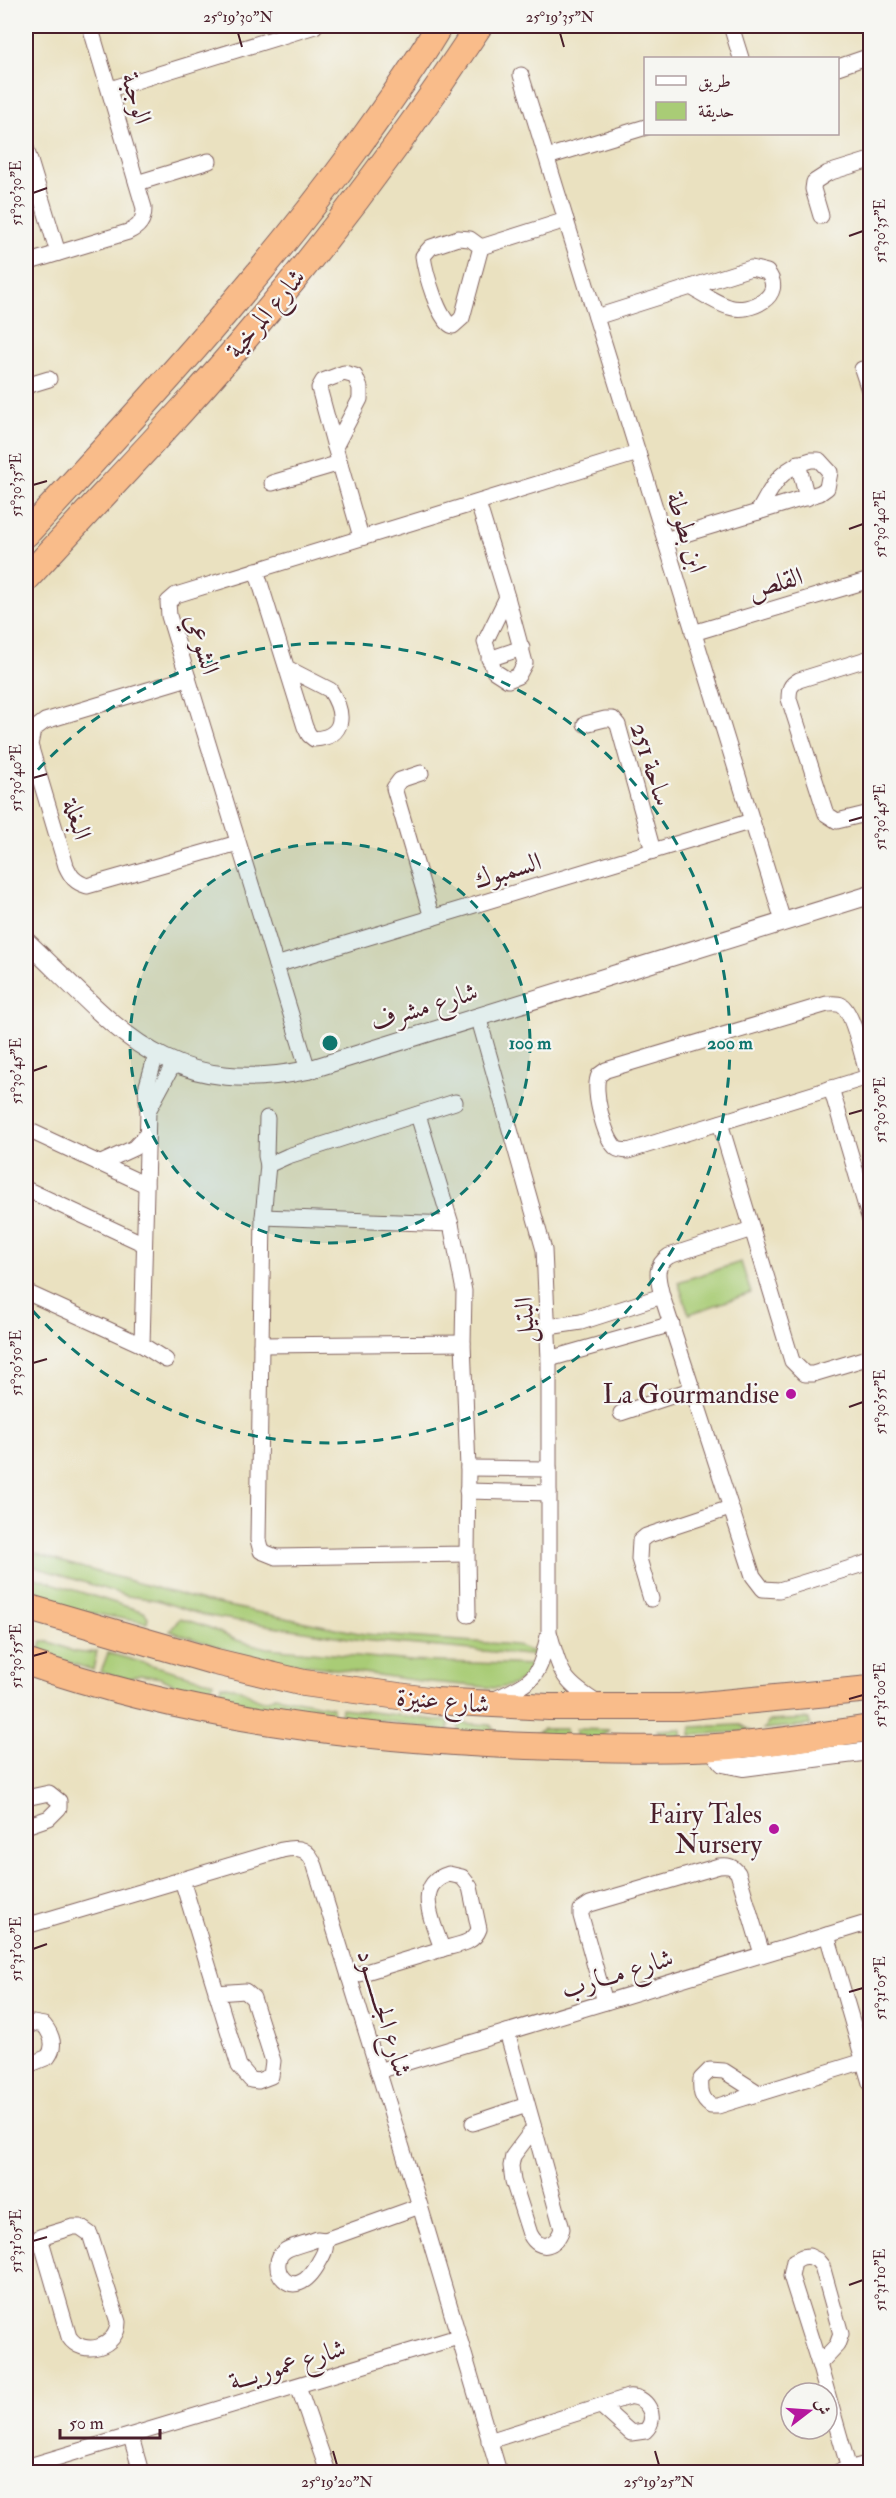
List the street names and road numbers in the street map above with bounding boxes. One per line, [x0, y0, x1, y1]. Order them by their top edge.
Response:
street label: الوجبة [113, 69, 159, 128]
street label: شارع المرخية [219, 262, 316, 368]
street label: ابن بطوطة [659, 488, 714, 577]
street label: القلص [744, 560, 807, 607]
street label: الشوعي [173, 610, 226, 680]
street label: ساحة 251 [623, 719, 679, 810]
street label: البغلة [55, 793, 98, 844]
street label: السمبوك [469, 846, 545, 896]
street label: شارع مشرف [367, 975, 483, 1043]
street label: البتيل [508, 1296, 543, 1343]
street label: شارع عنيزة [395, 1681, 491, 1726]
street label: شارع مـــارب [557, 1942, 679, 2011]
street label: شارع الجــــــــود [345, 1946, 419, 2082]
street label: شارع عموريـــة [225, 2332, 351, 2403]

